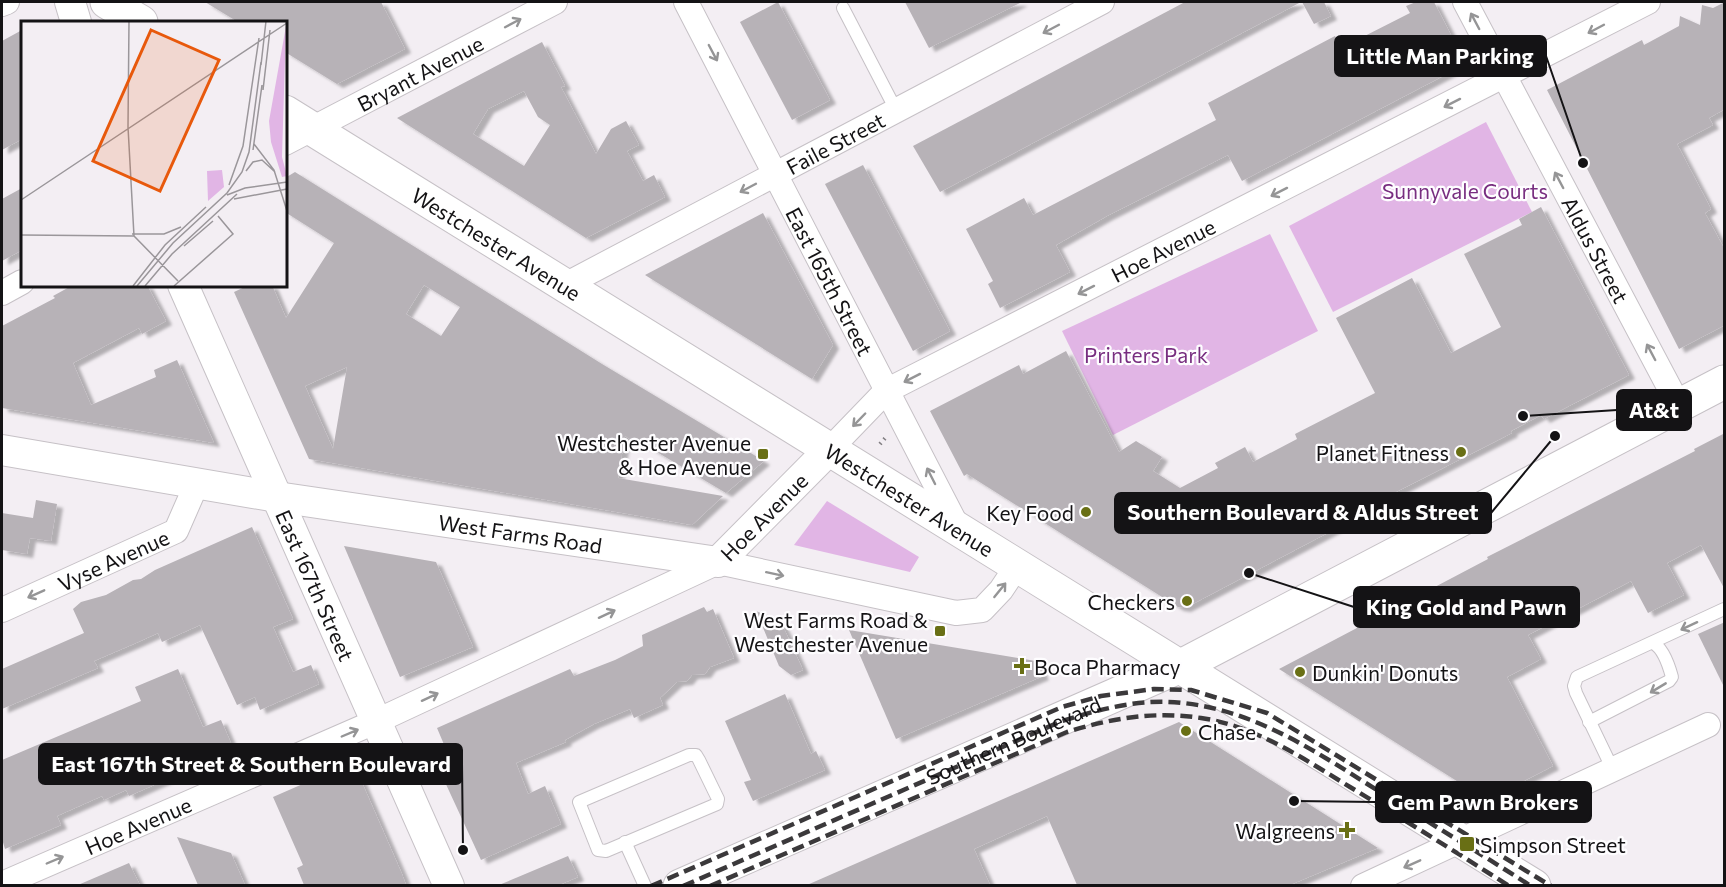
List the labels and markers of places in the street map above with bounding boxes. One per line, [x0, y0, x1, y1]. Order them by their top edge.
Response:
callout: Little Man Parking [1335, 36, 1546, 76]
callout: At&t [1617, 390, 1691, 430]
place label: Westchester Avenue & Hoe Avenue [557, 430, 751, 479]
place label: Planet Fitness [1316, 440, 1449, 465]
marker: Planet Fitness [1454, 445, 1468, 459]
marker: Westchester Avenue & Hoe Avenue [756, 447, 770, 461]
callout: Southern Boulevard & Aldus Street [1115, 493, 1491, 533]
place label: Key Food [986, 500, 1074, 525]
marker: Key Food [1079, 505, 1093, 519]
callout: King Gold and Pawn [1354, 587, 1579, 627]
place label: Checkers [1088, 589, 1175, 614]
marker: Checkers [1180, 594, 1194, 608]
place label: West Farms Road & Westchester Avenue [734, 607, 929, 656]
marker: West Farms Road & Westchester Avenue [933, 624, 947, 638]
place label: Boca Pharmacy [1034, 654, 1181, 679]
marker: Boca Pharmacy [1015, 659, 1029, 673]
place label: Dunkin' Donuts [1312, 660, 1458, 685]
marker: Dunkin' Donuts [1293, 665, 1307, 679]
place label: Chase [1198, 719, 1256, 744]
marker: Chase [1179, 724, 1193, 738]
callout: East 167th Street & Southern Boulevard [39, 744, 462, 784]
callout: Gem Pawn Brokers [1376, 782, 1591, 822]
place label: Walgreens [1235, 818, 1335, 843]
marker: Walgreens [1340, 823, 1354, 837]
place label: Simpson Street [1480, 832, 1626, 857]
marker: Simpson Street [1458, 835, 1476, 853]

